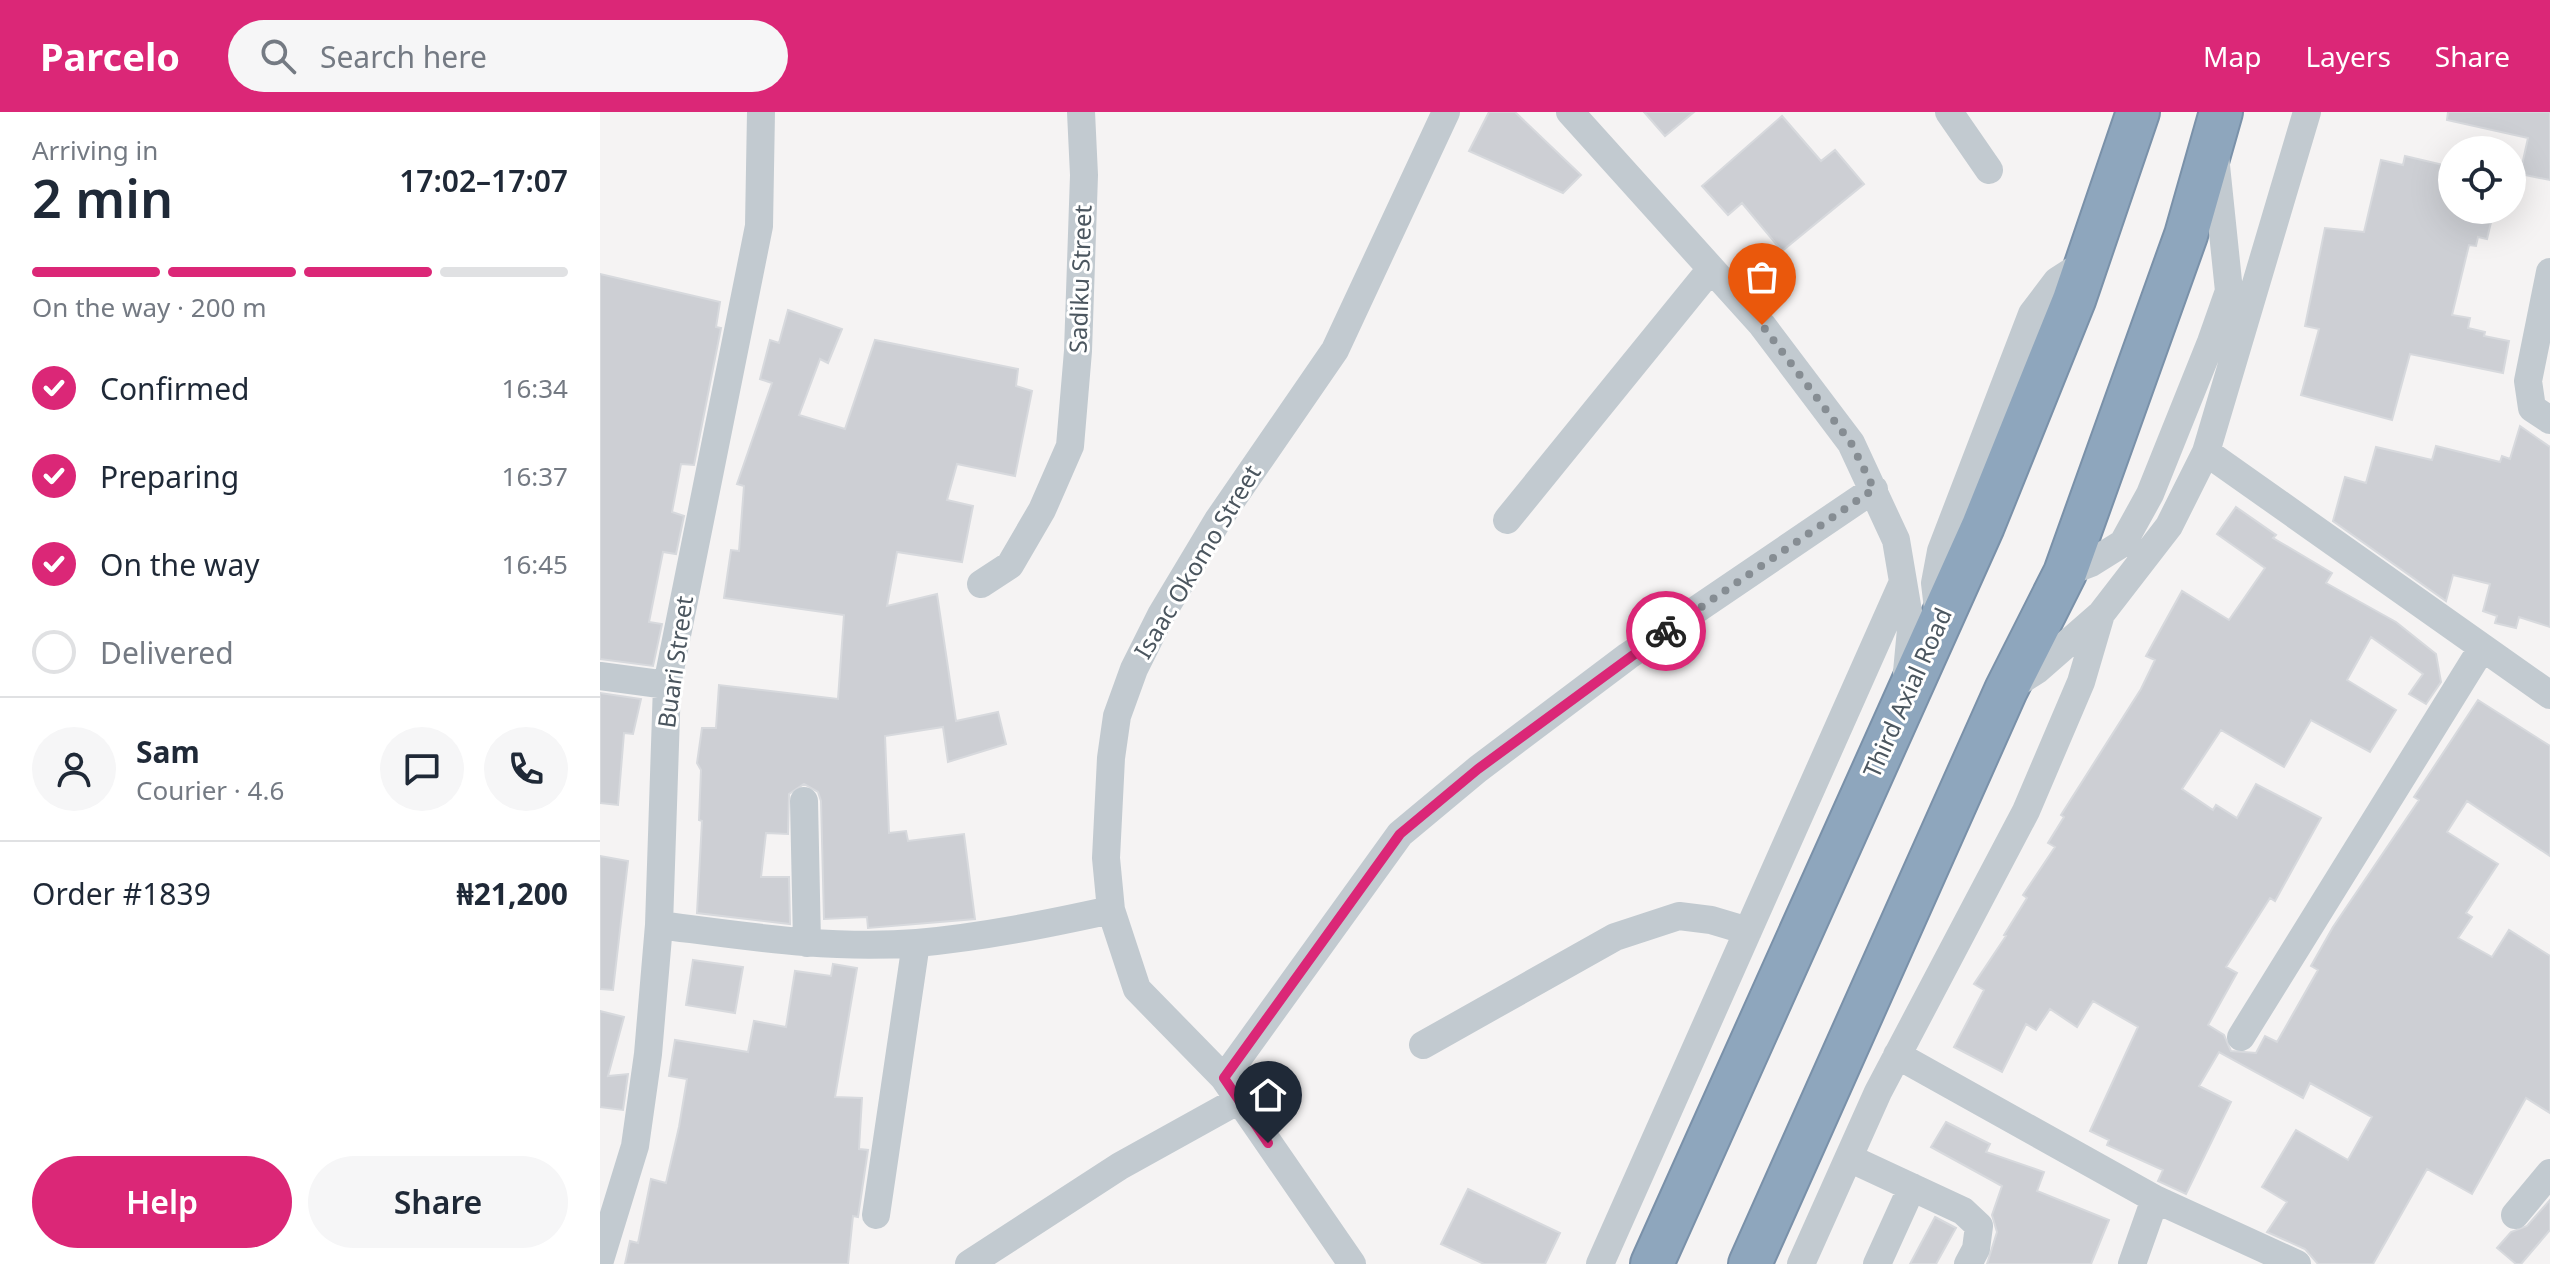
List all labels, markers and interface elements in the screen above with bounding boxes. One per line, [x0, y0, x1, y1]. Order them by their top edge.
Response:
search box [228, 20, 788, 92]
text: Parcelo [40, 30, 180, 82]
icon: search [256, 34, 300, 78]
text: Search here [320, 36, 487, 77]
text: Map [2203, 37, 2261, 75]
text: Layers [2305, 37, 2391, 75]
text: Share [2435, 37, 2510, 75]
text: Arriving in [32, 132, 158, 168]
map controls [2438, 136, 2526, 224]
button: locate [2438, 136, 2526, 224]
text: 17:02–17:07 [399, 160, 568, 201]
text: 2 min [32, 162, 173, 233]
street label: Sadiku Street [1060, 204, 1099, 354]
pin [1728, 243, 1796, 325]
icon: bag [1740, 255, 1784, 299]
text: On the way · 200 m [32, 289, 266, 325]
icon: check [32, 366, 76, 410]
text: Confirmed [100, 368, 250, 409]
text: 16:34 [502, 370, 568, 406]
icon: check [32, 454, 76, 498]
text: Preparing [100, 456, 239, 497]
text: 16:37 [502, 458, 568, 494]
street label: Isaac Okomo Street [1126, 458, 1268, 664]
icon: check [32, 542, 76, 586]
text: On the way [100, 544, 260, 585]
text: 16:45 [502, 546, 568, 582]
courier [1626, 591, 1706, 671]
street label: Buari Street [649, 593, 700, 730]
street label: Third Axial Road [1854, 602, 1959, 783]
icon: bike [1644, 609, 1688, 653]
text: Delivered [100, 632, 234, 673]
button: person [32, 727, 116, 811]
button: chat [380, 727, 464, 811]
button: phone [484, 727, 568, 811]
text: Sam [136, 731, 200, 772]
text: Courier · 4.6 [136, 772, 284, 808]
text: Order #1839 [32, 873, 211, 914]
text: ₦21,200 [456, 873, 568, 914]
pin [1234, 1061, 1302, 1143]
icon: home [1246, 1073, 1290, 1117]
button: Help [32, 1156, 292, 1248]
button: Share [308, 1156, 568, 1248]

